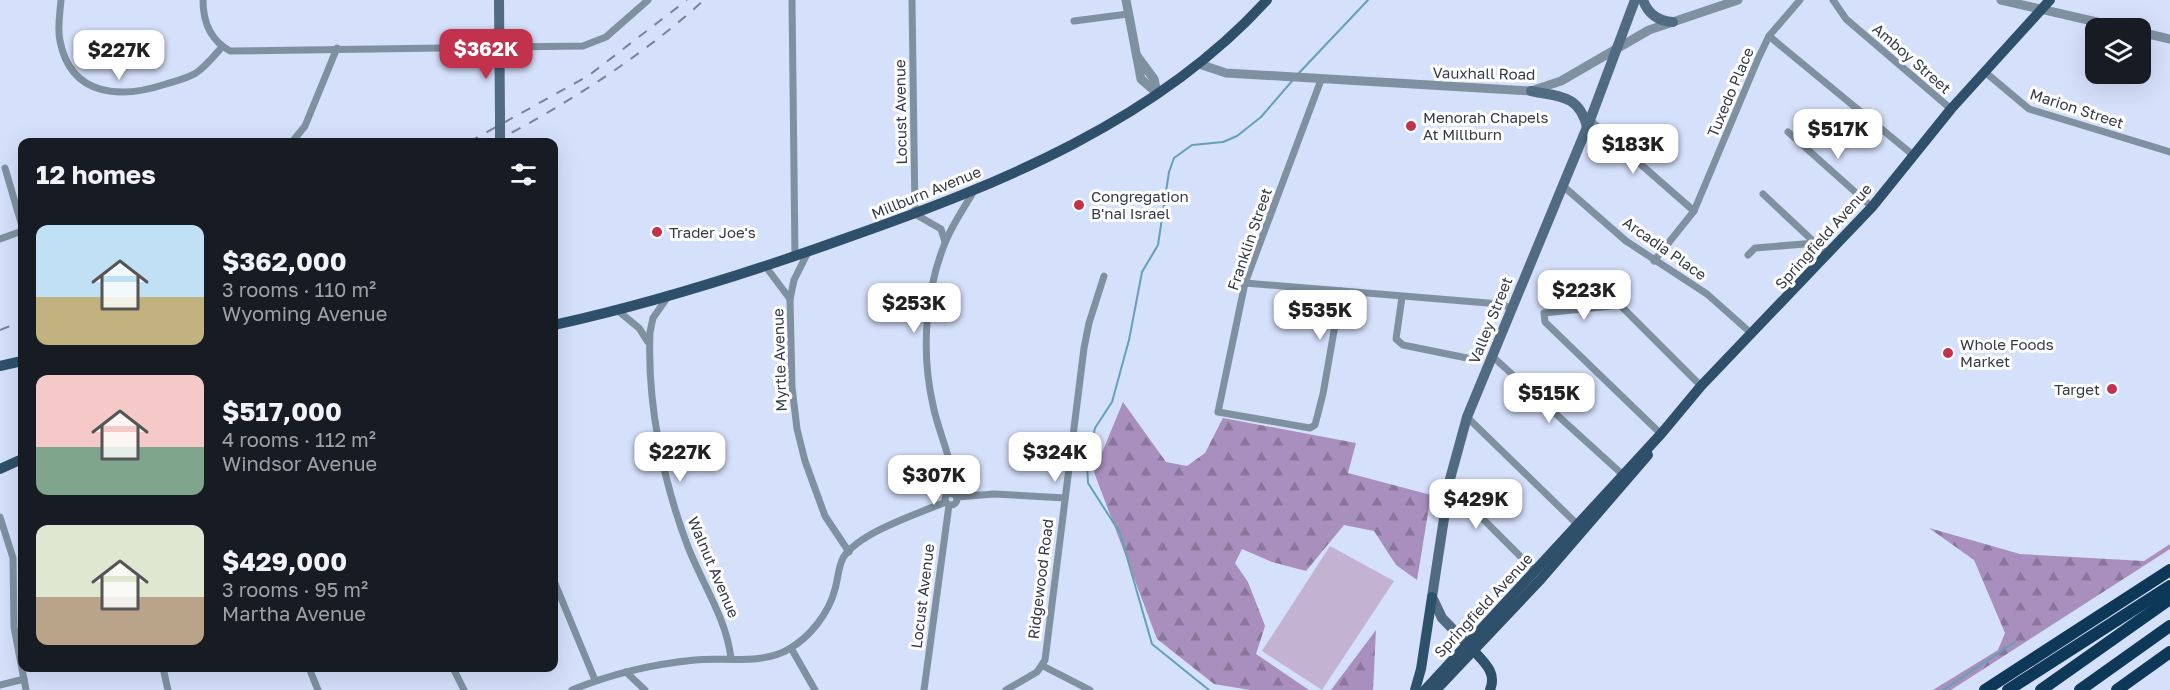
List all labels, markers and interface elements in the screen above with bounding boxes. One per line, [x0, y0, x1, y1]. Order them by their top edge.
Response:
map controls [2085, 18, 2151, 84]
button: layers [2085, 18, 2151, 84]
street label: Amboy Street [1869, 19, 1955, 97]
pin: $362K [444, 29, 528, 80]
pin: $227K [77, 30, 161, 81]
text: $362K [454, 36, 519, 60]
text: $227K [87, 37, 151, 61]
street label: Tuxedo Place [1703, 44, 1757, 140]
street label: Locust Avenue [890, 59, 910, 165]
street label: Vauxhall Road [1432, 63, 1536, 83]
street label: Marion Street [2028, 84, 2126, 132]
place label: Menorah Chapels At Millburn [1423, 108, 1549, 143]
pin: $517K [1796, 109, 1880, 160]
text: $517K [1807, 116, 1869, 140]
marker: Menorah Chapels At Millburn [1404, 119, 1418, 133]
pin: $183K [1591, 124, 1675, 175]
text: $183K [1601, 131, 1665, 155]
icon: filters [507, 158, 540, 191]
text: 12 homes [36, 159, 156, 190]
street label: Millburn Avenue [869, 162, 984, 222]
street label: Springfield Avenue [1771, 179, 1875, 293]
street label: Franklin Street [1223, 185, 1275, 293]
place label: Congregation B'nai Israel [1091, 187, 1189, 222]
marker: Congregation B'nai Israel [1072, 198, 1086, 212]
street label: Arcadia Place [1620, 213, 1710, 284]
place label: Trader Joe's [669, 223, 756, 241]
marker: Trader Joe's [650, 225, 664, 239]
text: $362,000 [222, 246, 347, 277]
icon: home [84, 249, 156, 321]
pin: $223K [1542, 270, 1626, 321]
street label: Valley Street [1464, 274, 1516, 366]
text: 3 rooms · 110 m² [222, 277, 376, 301]
text: $223K [1552, 277, 1616, 301]
pin: $253K [872, 283, 956, 334]
text: $253K [882, 290, 946, 314]
pin: $535K [1278, 290, 1362, 341]
text: $535K [1288, 297, 1352, 321]
text: Wyoming Avenue [222, 301, 387, 325]
street label: Myrtle Avenue [768, 308, 790, 412]
place label: Whole Foods Market [1960, 335, 2054, 370]
marker: Whole Foods Market [1941, 346, 1955, 360]
pin: $515K [1507, 373, 1591, 424]
text: $515K [1518, 380, 1580, 404]
place label: Target [2054, 380, 2100, 398]
marker: Target [2105, 382, 2119, 396]
text: $517,000 [222, 396, 342, 427]
icon: home [84, 399, 156, 471]
text: 4 rooms · 112 m² [222, 427, 376, 451]
pin: $227K [638, 432, 722, 483]
pin: $324K [1013, 432, 1097, 483]
text: $227K [648, 439, 712, 463]
text: $324K [1023, 439, 1087, 463]
text: Windsor Avenue [222, 451, 377, 475]
pin: $307K [892, 455, 976, 506]
text: $307K [902, 462, 966, 486]
pin: $429K [1434, 479, 1518, 530]
text: $429K [1443, 486, 1509, 510]
street label: Walnut Avenue [685, 514, 744, 621]
street label: Ridgewood Road [1024, 518, 1056, 640]
street label: Locust Avenue [907, 542, 937, 649]
text: $429,000 [222, 546, 347, 577]
icon: home [84, 549, 156, 621]
street label: Springfield Avenue [1430, 549, 1536, 661]
text: 3 rooms · 95 m² [222, 577, 368, 601]
text: Martha Avenue [222, 601, 366, 625]

